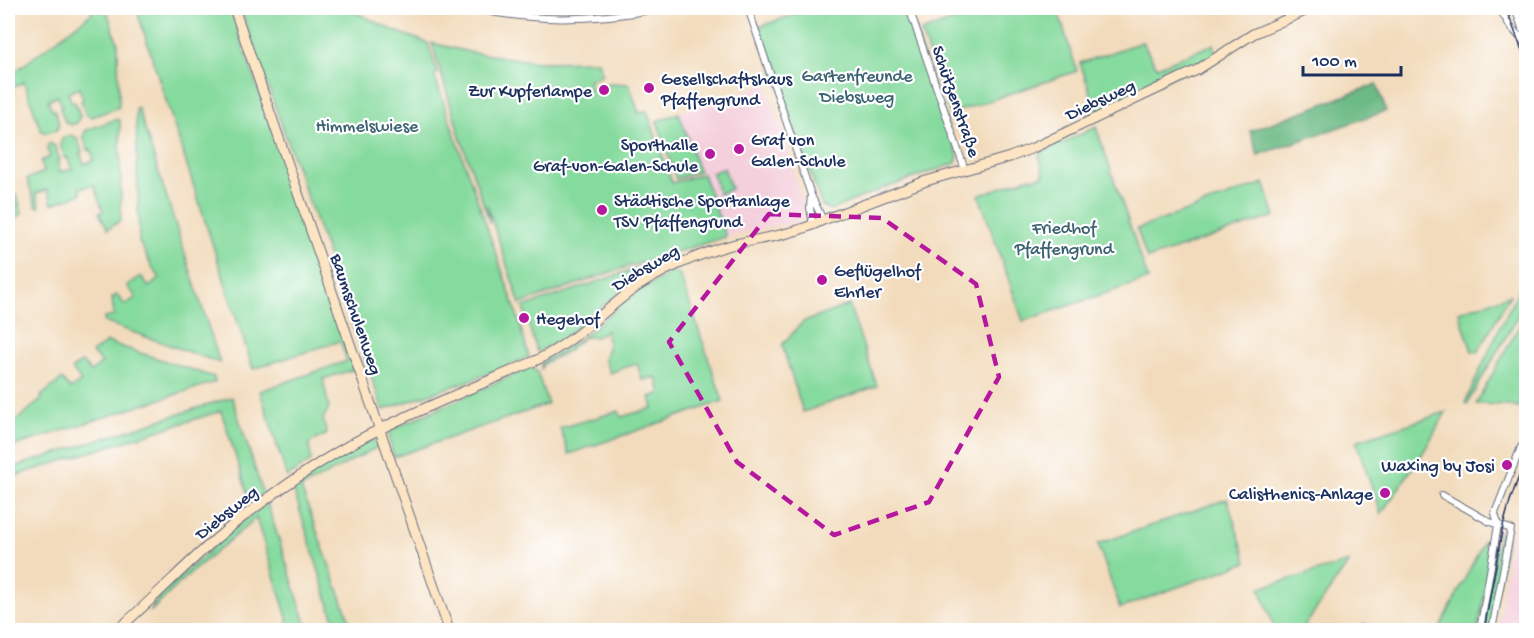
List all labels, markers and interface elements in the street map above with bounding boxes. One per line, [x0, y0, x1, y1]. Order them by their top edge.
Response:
scale bar [1303, 39, 1400, 77]
street label: Schützenstraße [926, 43, 984, 161]
text: 100 m [1311, 52, 1357, 73]
park label: Gartenfreunde Diebsweg [802, 67, 913, 109]
place label: Gesellschaftshaus Pfaffengrund [660, 70, 793, 112]
street label: Diebsweg [1062, 76, 1139, 127]
marker: Gesellschaftshaus Pfaffengrund [642, 81, 656, 95]
place label: Zur Kupferlampe [468, 82, 593, 103]
marker: Zur Kupferlampe [597, 83, 611, 97]
park label: Himmelswiese [316, 117, 419, 138]
place label: Graf von Galen-Schule [751, 131, 846, 173]
place label: Sporthalle Graf-von-Galen-Schule [533, 136, 699, 178]
marker: Graf von Galen-Schule [732, 142, 746, 156]
marker: Sporthalle Graf-von-Galen-Schule [703, 147, 717, 161]
place label: Städtische Sportanlage TSV Pfaffengrund [613, 192, 790, 234]
marker: Städtische Sportanlage TSV Pfaffengrund [595, 203, 609, 217]
park label: Friedhof Pfaffengrund [1014, 219, 1115, 261]
street label: Diebsweg [608, 241, 684, 298]
street label: Baumschulenweg [324, 251, 385, 378]
place label: Geflügelhof Ehrler [834, 262, 922, 304]
marker: Geflügelhof Ehrler [815, 273, 829, 287]
place label: Hegehof [536, 310, 601, 331]
marker: Hegehof [517, 311, 531, 325]
place label: Waxing by Josi [1381, 457, 1495, 478]
marker: Waxing by Josi [1500, 458, 1514, 472]
street label: Diebsweg [191, 482, 263, 546]
place label: Calisthenics-Anlage [1229, 485, 1374, 506]
marker: Calisthenics-Anlage [1378, 486, 1392, 500]

